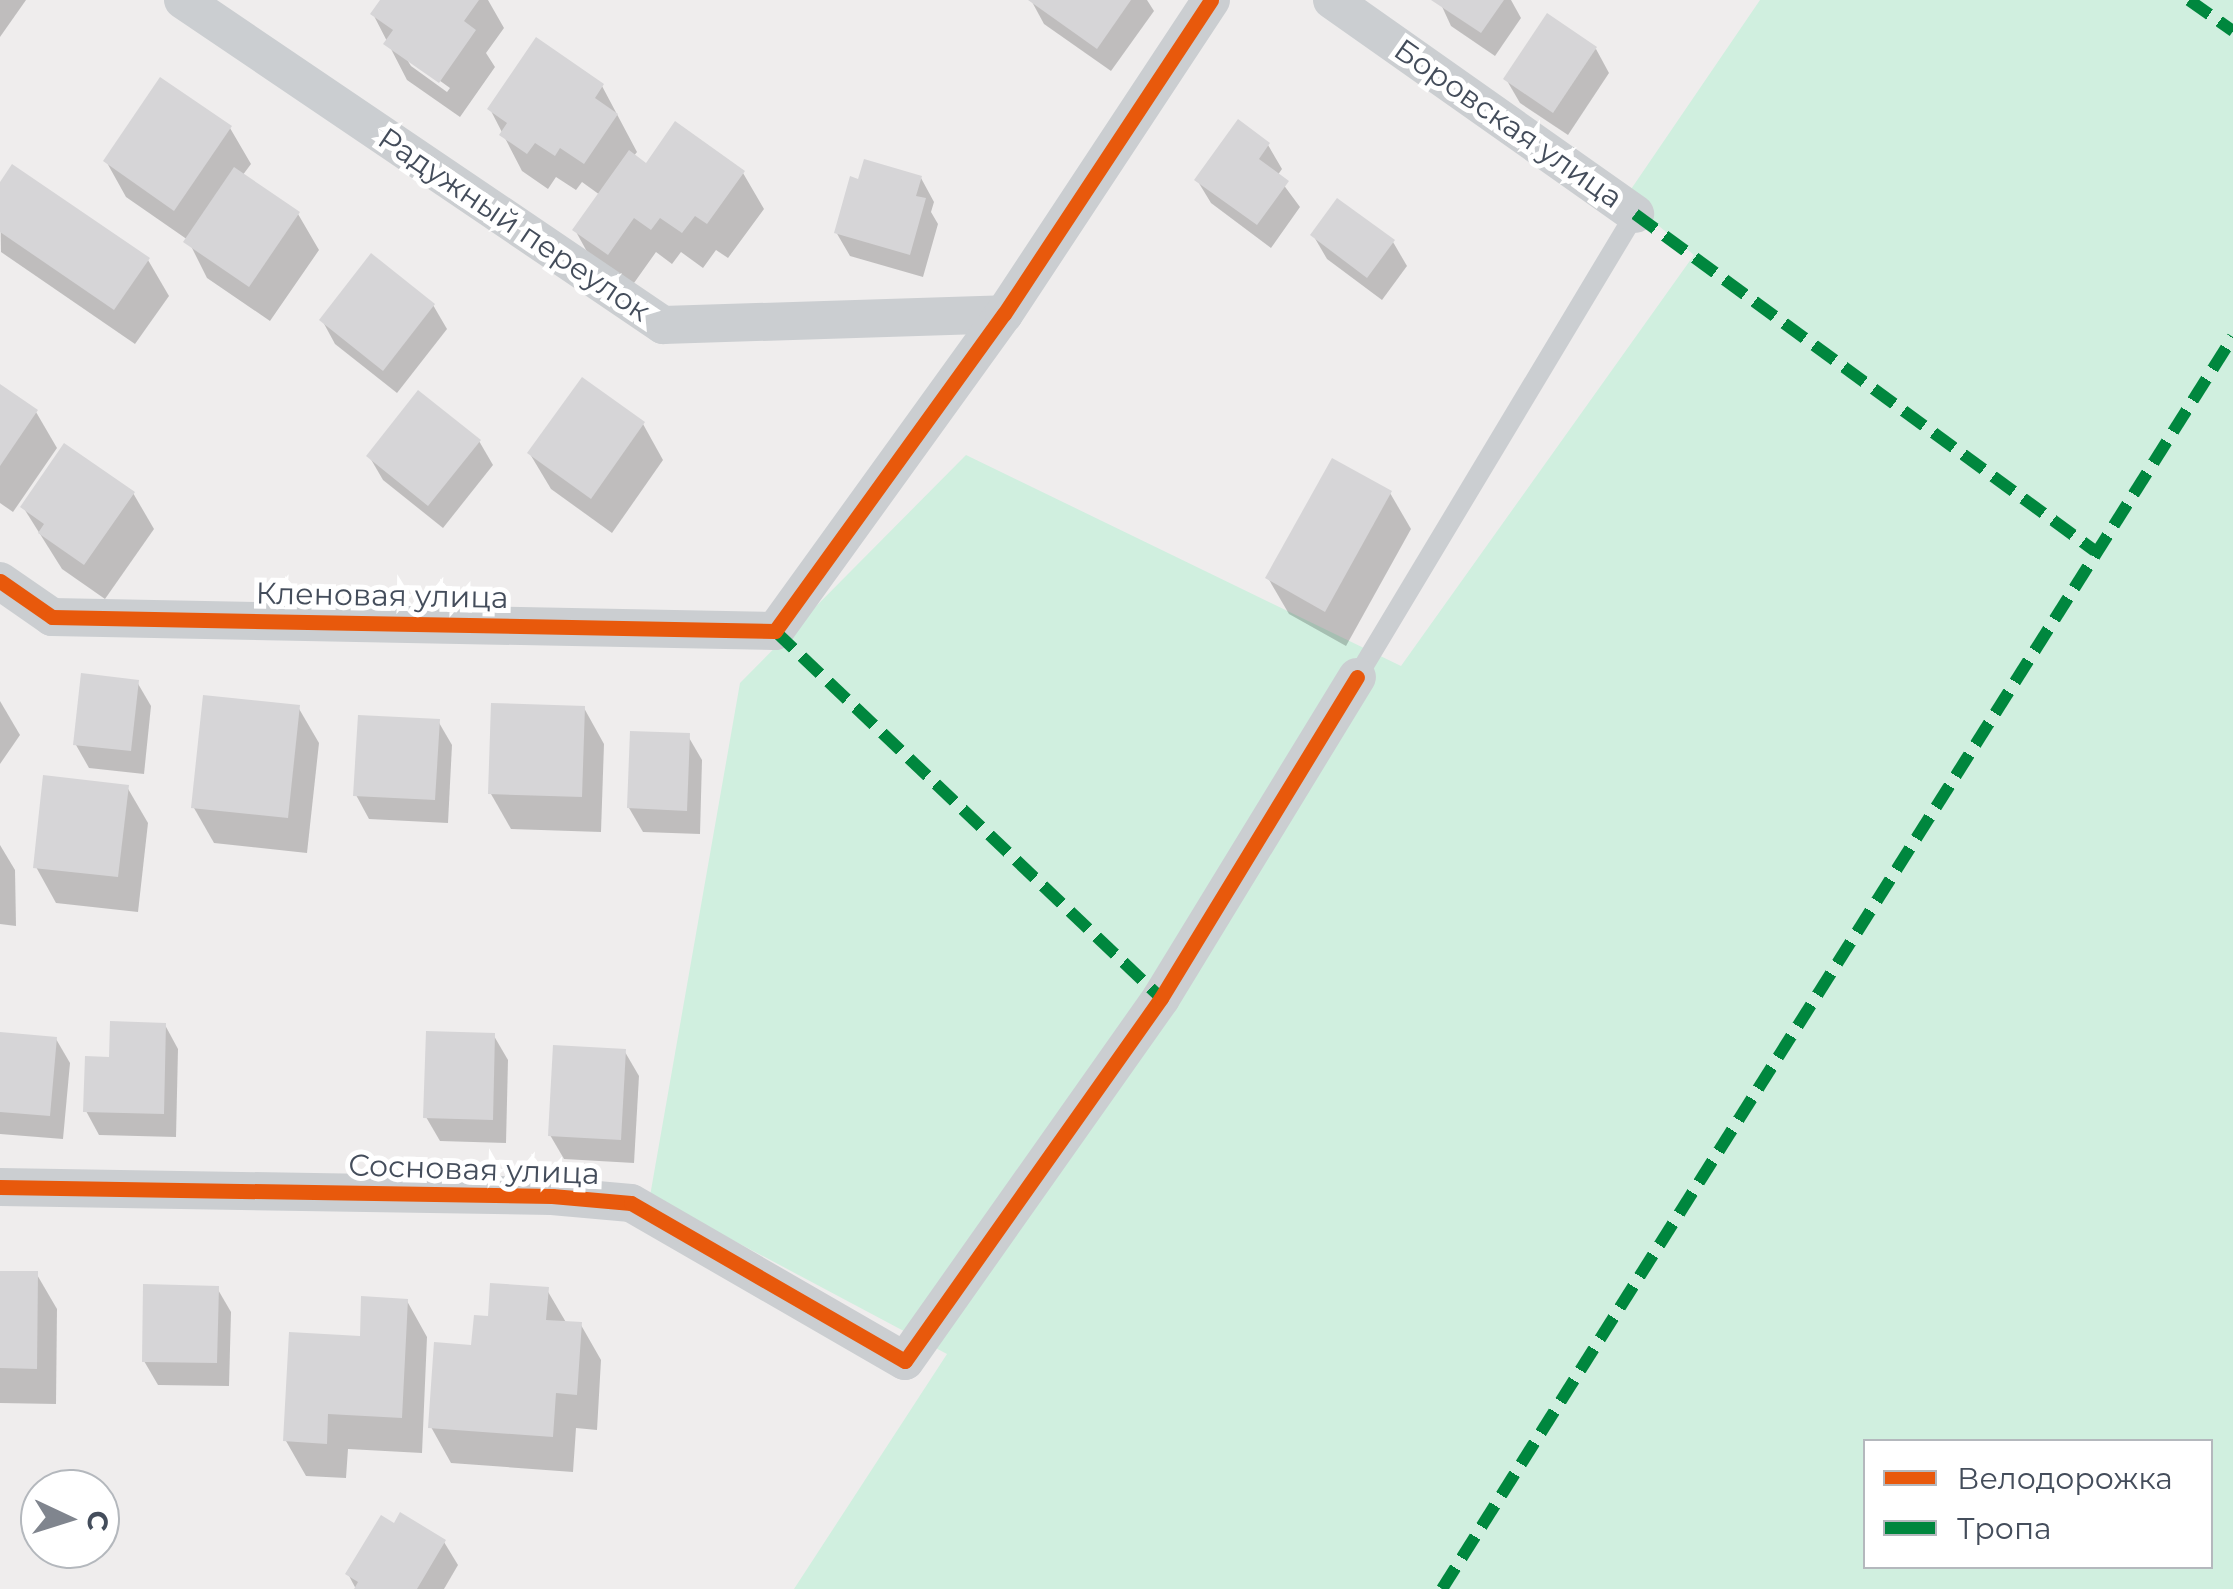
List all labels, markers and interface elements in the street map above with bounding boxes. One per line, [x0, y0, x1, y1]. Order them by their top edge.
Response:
street label: Боровская улица [1387, 32, 1629, 216]
street label: Радужный переулок [371, 121, 657, 329]
street label: Кленовая улица [255, 576, 509, 616]
street label: Сосновая улица [348, 1148, 600, 1192]
legend [1863, 1439, 2213, 1569]
text: Велодорожка [1957, 1460, 2173, 1497]
north arrow [20, 1469, 120, 1569]
text: С [80, 1510, 116, 1532]
text: Тропа [1957, 1510, 2052, 1547]

